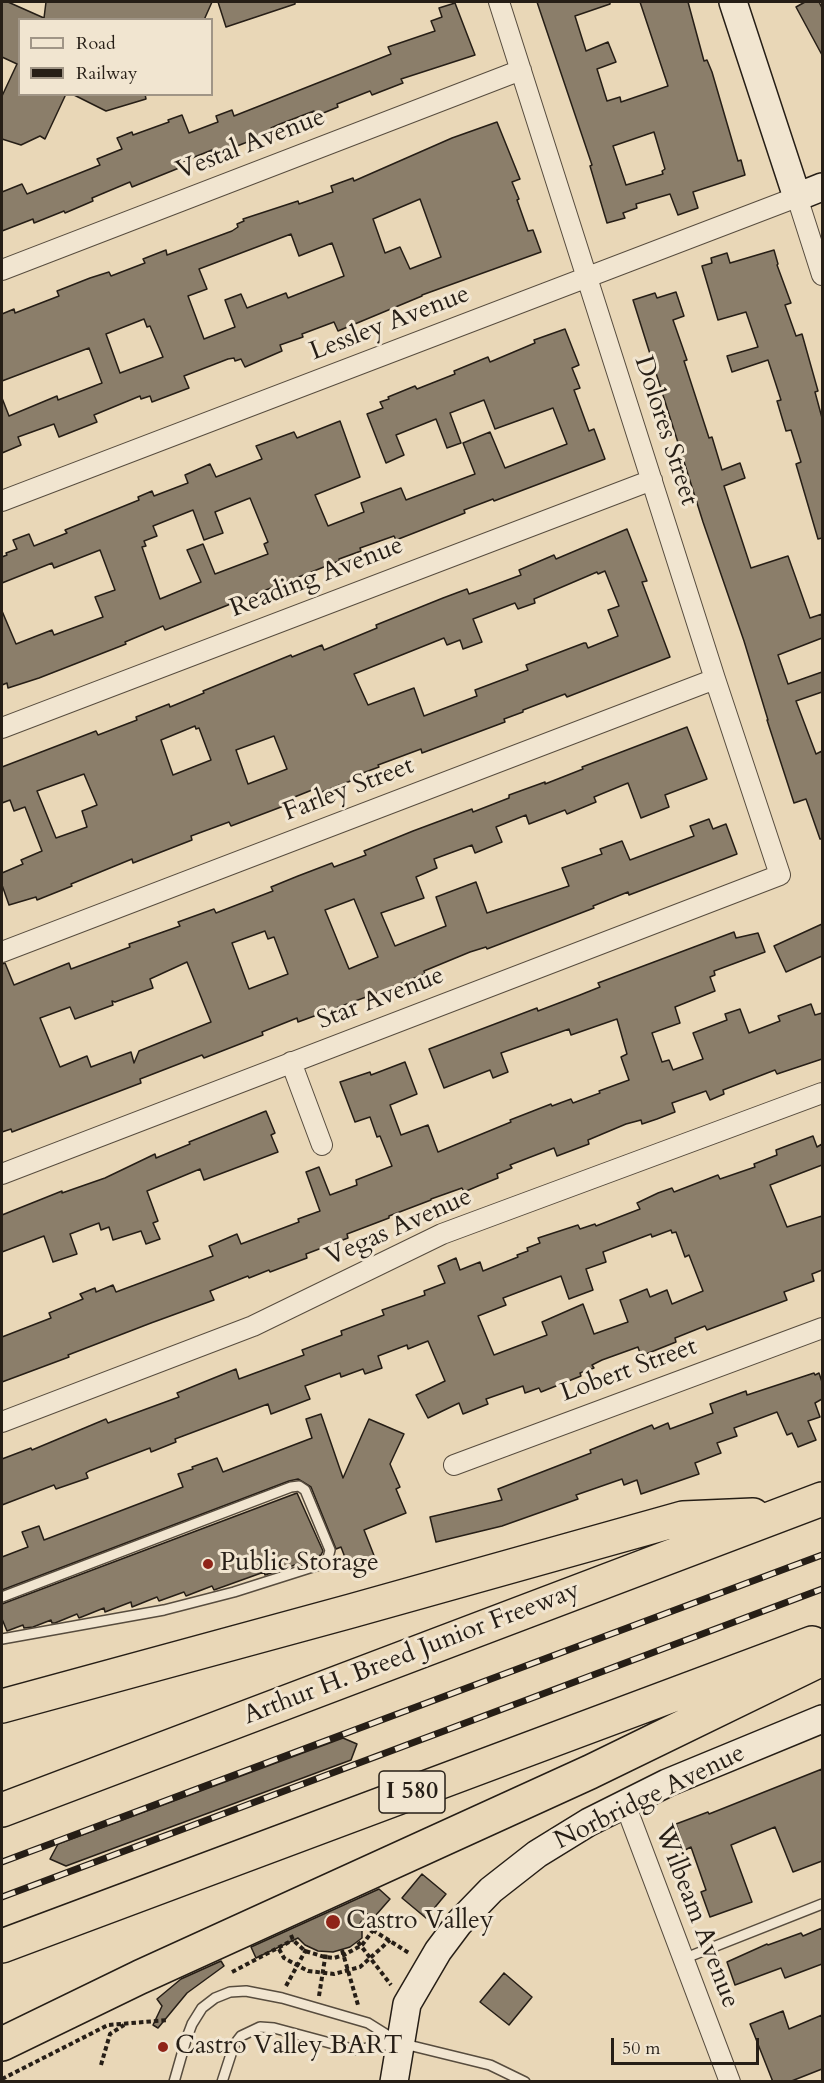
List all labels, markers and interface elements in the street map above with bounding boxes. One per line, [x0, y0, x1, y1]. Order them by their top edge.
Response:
legend [18, 18, 213, 96]
text: Road [76, 31, 116, 56]
text: Railway [76, 61, 138, 86]
street label: Vestal Avenue [172, 102, 330, 188]
street label: Lessley Avenue [306, 279, 474, 369]
street label: Dolores Street [626, 352, 704, 510]
street label: Reading Avenue [226, 531, 408, 625]
street label: Farley Street [279, 751, 419, 829]
street label: Star Avenue [313, 961, 449, 1037]
street label: Vegas Avenue [321, 1182, 477, 1274]
street label: Lobert Street [557, 1332, 701, 1410]
place label: Public Storage [220, 1548, 379, 1580]
marker: Public Storage [201, 1557, 215, 1571]
street label: Arthur H. Breed Junior Freeway [240, 1575, 584, 1733]
street label: Norbridge Avenue [550, 1738, 750, 1858]
road number: I 580 [379, 1771, 445, 1813]
street label: Wilbeam Avenue [647, 1821, 745, 2013]
place label: Castro Valley [346, 1906, 494, 1938]
marker: Castro Valley [324, 1913, 342, 1931]
scale bar [614, 2026, 762, 2064]
place label: Castro Valley BART [175, 2031, 403, 2063]
text: 50 m [622, 2036, 661, 2061]
marker: Castro Valley BART [156, 2040, 170, 2054]

